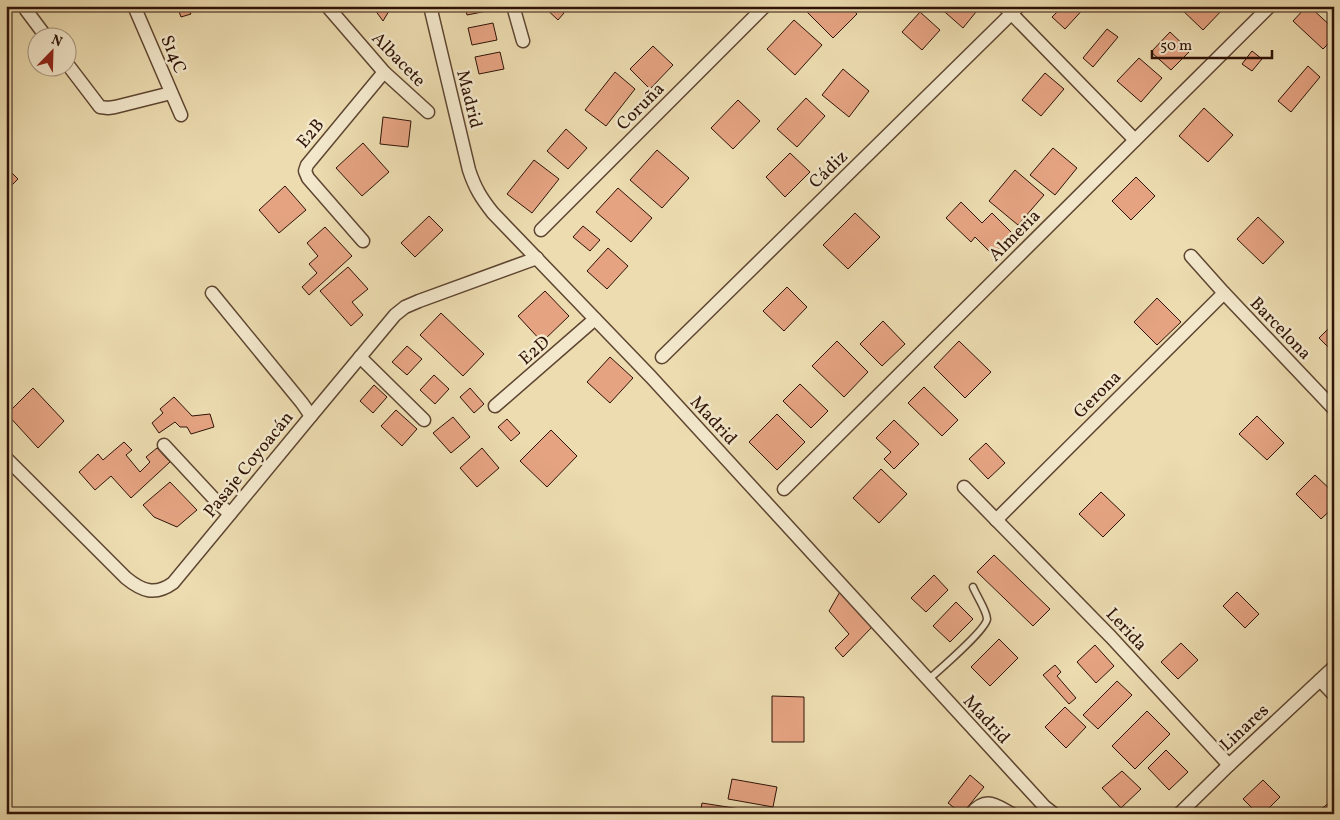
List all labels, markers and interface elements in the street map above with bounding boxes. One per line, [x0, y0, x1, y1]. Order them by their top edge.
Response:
street label: Albacete [365, 27, 431, 93]
north arrow [28, 28, 78, 78]
scale bar [1152, 28, 1272, 60]
text: N [48, 31, 65, 52]
street label: S14C [153, 32, 192, 78]
text: 50 m [1160, 36, 1192, 57]
street label: Madrid [449, 68, 488, 131]
street label: Coruña [611, 77, 671, 137]
street label: E2B [291, 114, 331, 154]
street label: Cádiz [804, 145, 854, 195]
street label: Almeria [983, 204, 1047, 268]
street label: Barcelona [1244, 292, 1316, 366]
street label: E2D [514, 331, 556, 372]
street label: Gerona [1069, 366, 1128, 425]
street label: Madrid [684, 391, 742, 451]
street label: Pasaje Coyoacán [198, 406, 300, 523]
street label: Lerida [1099, 603, 1152, 657]
street label: Madrid [957, 690, 1015, 750]
street label: Linares [1215, 699, 1275, 757]

